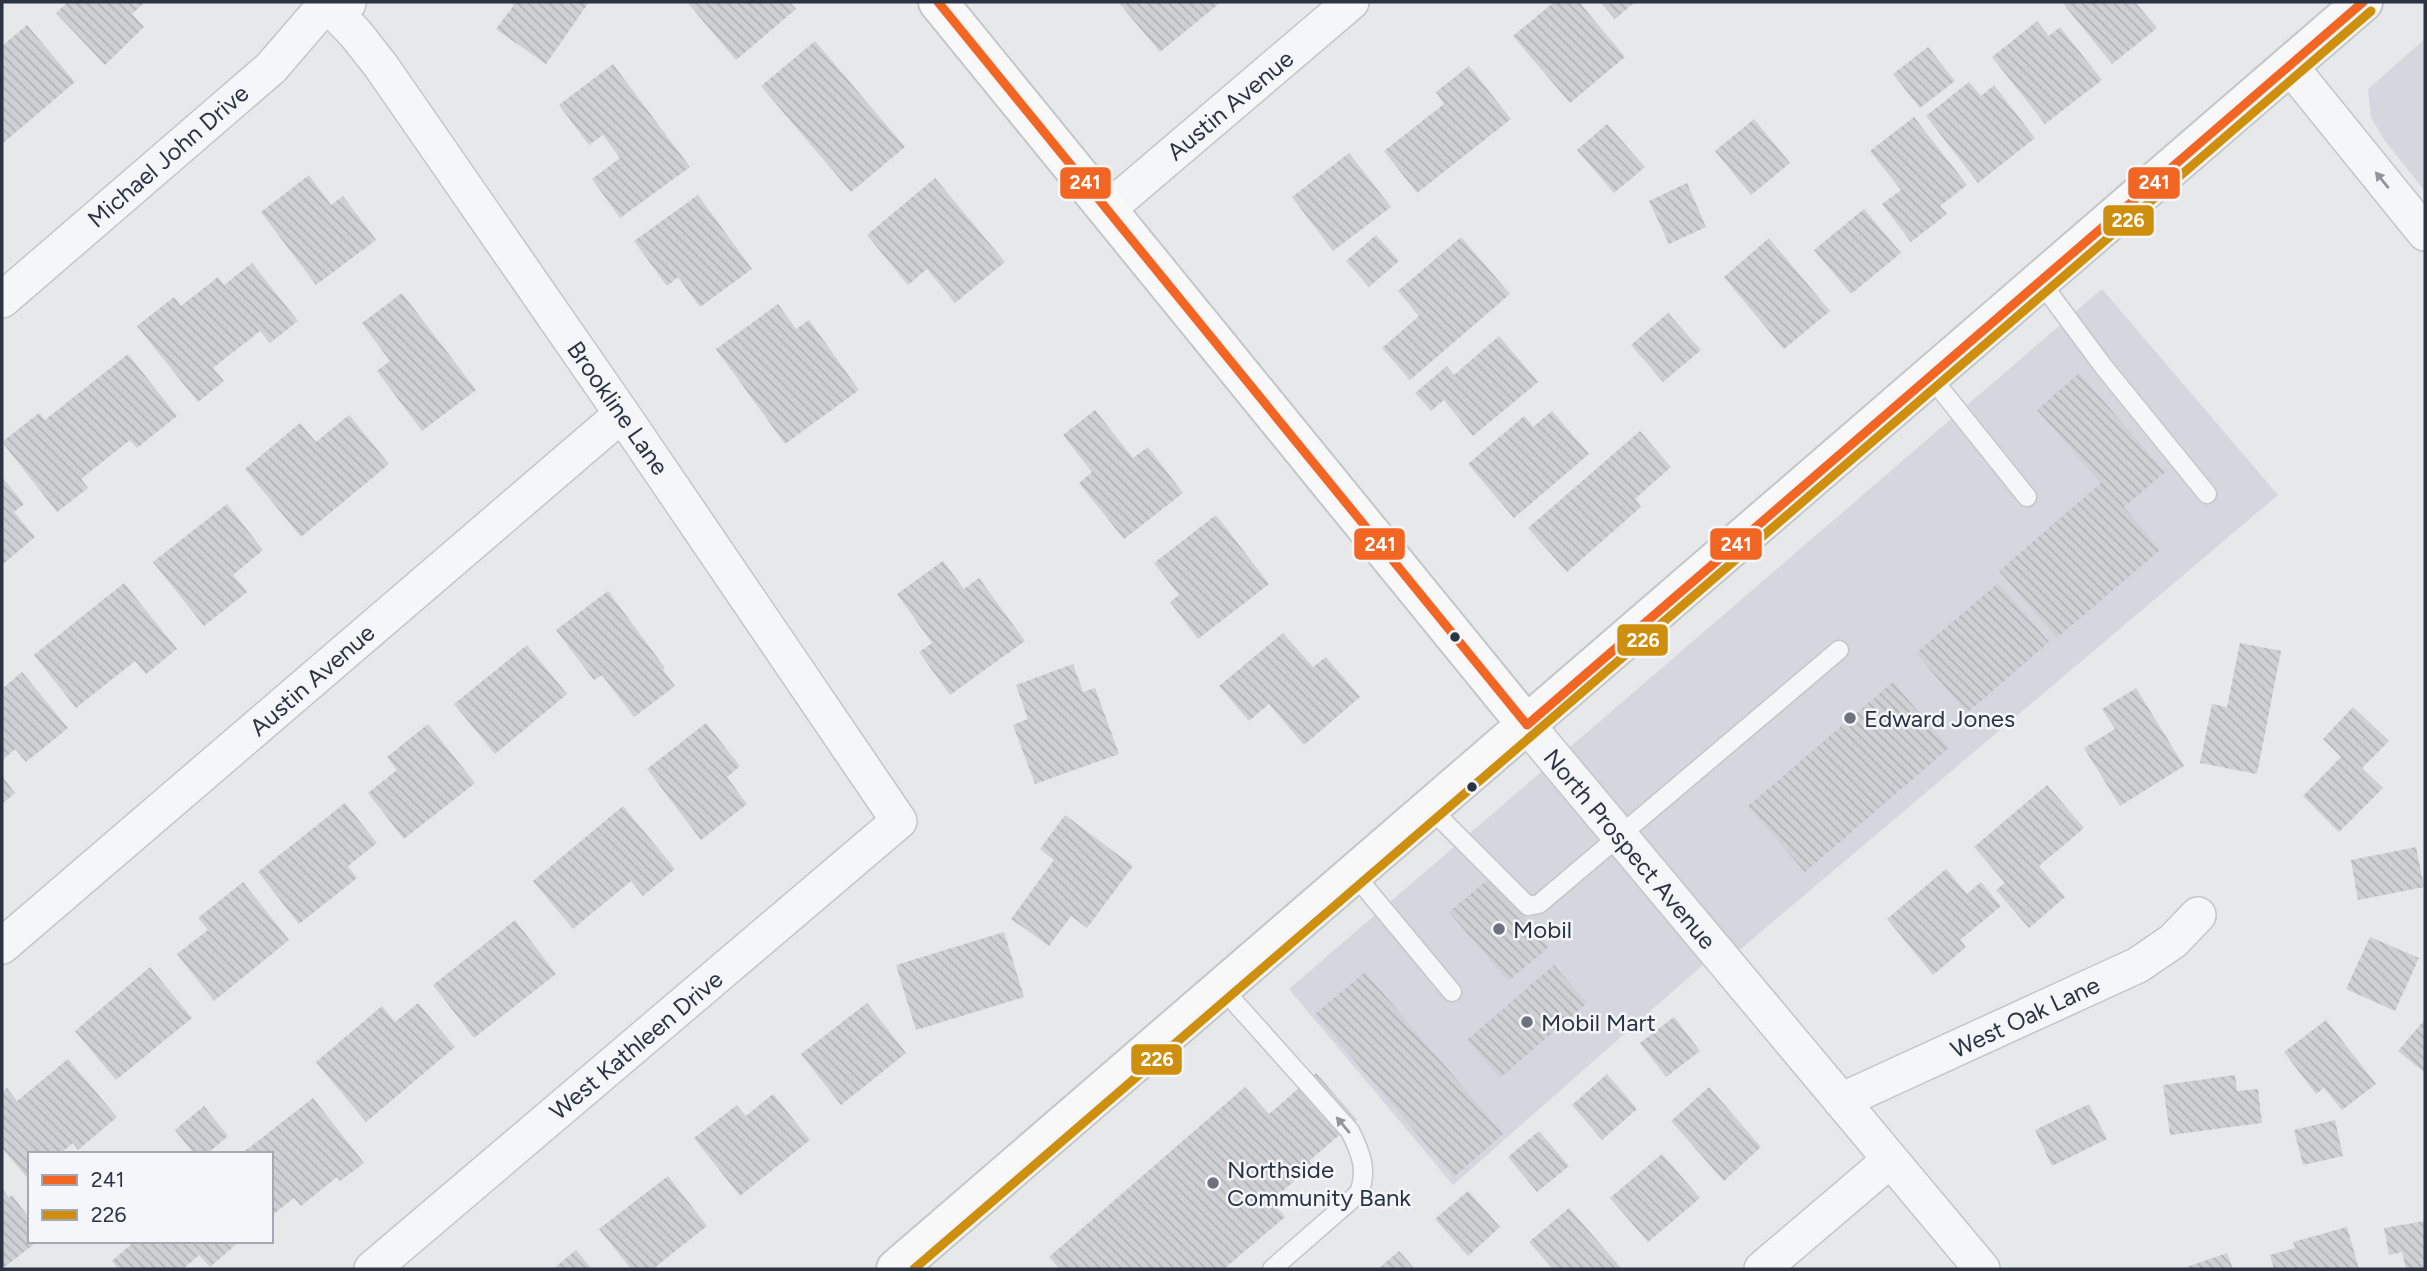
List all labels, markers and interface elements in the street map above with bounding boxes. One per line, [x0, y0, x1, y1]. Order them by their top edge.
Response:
street label: Austin Avenue [1161, 44, 1299, 166]
street label: Michael John Drive [82, 78, 254, 234]
line badge: 241 [1059, 166, 1112, 200]
line badge: 241 [2127, 166, 2181, 200]
text: 241 [1069, 171, 1101, 194]
text: 241 [2138, 171, 2170, 194]
one-way arrow [2375, 172, 2390, 190]
line badge: 226 [2102, 204, 2155, 237]
text: 226 [2111, 209, 2145, 232]
street label: Brookline Lane [561, 335, 675, 481]
line badge: 241 [1353, 527, 1406, 561]
line badge: 241 [1709, 527, 1763, 561]
text: 241 [1364, 533, 1396, 556]
text: 241 [1720, 533, 1752, 556]
street label: Austin Avenue [244, 618, 380, 742]
line badge: 226 [1616, 623, 1669, 657]
text: 226 [1626, 629, 1660, 652]
unlabelled marker [1448, 630, 1462, 644]
place label: Edward Jones [1864, 704, 2015, 733]
marker: Edward Jones [1842, 710, 1858, 726]
street label: North Prospect Avenue [1538, 743, 1722, 955]
unlabelled marker [1465, 780, 1479, 794]
place label: Mobil [1513, 915, 1572, 944]
marker: Mobil [1491, 921, 1507, 937]
street label: West Kathleen Drive [544, 964, 728, 1126]
street label: West Oak Lane [1946, 970, 2104, 1064]
place label: Mobil Mart [1541, 1008, 1656, 1037]
marker: Mobil Mart [1519, 1014, 1535, 1030]
line badge: 226 [1130, 1043, 1183, 1076]
text: 226 [1140, 1048, 1174, 1071]
one-way arrow [1336, 1116, 1351, 1134]
legend [28, 1152, 273, 1243]
place label: Northside Community Bank [1227, 1155, 1411, 1212]
text: 241 [91, 1167, 124, 1192]
marker: Northside Community Bank [1205, 1175, 1221, 1191]
text: 226 [91, 1202, 126, 1227]

